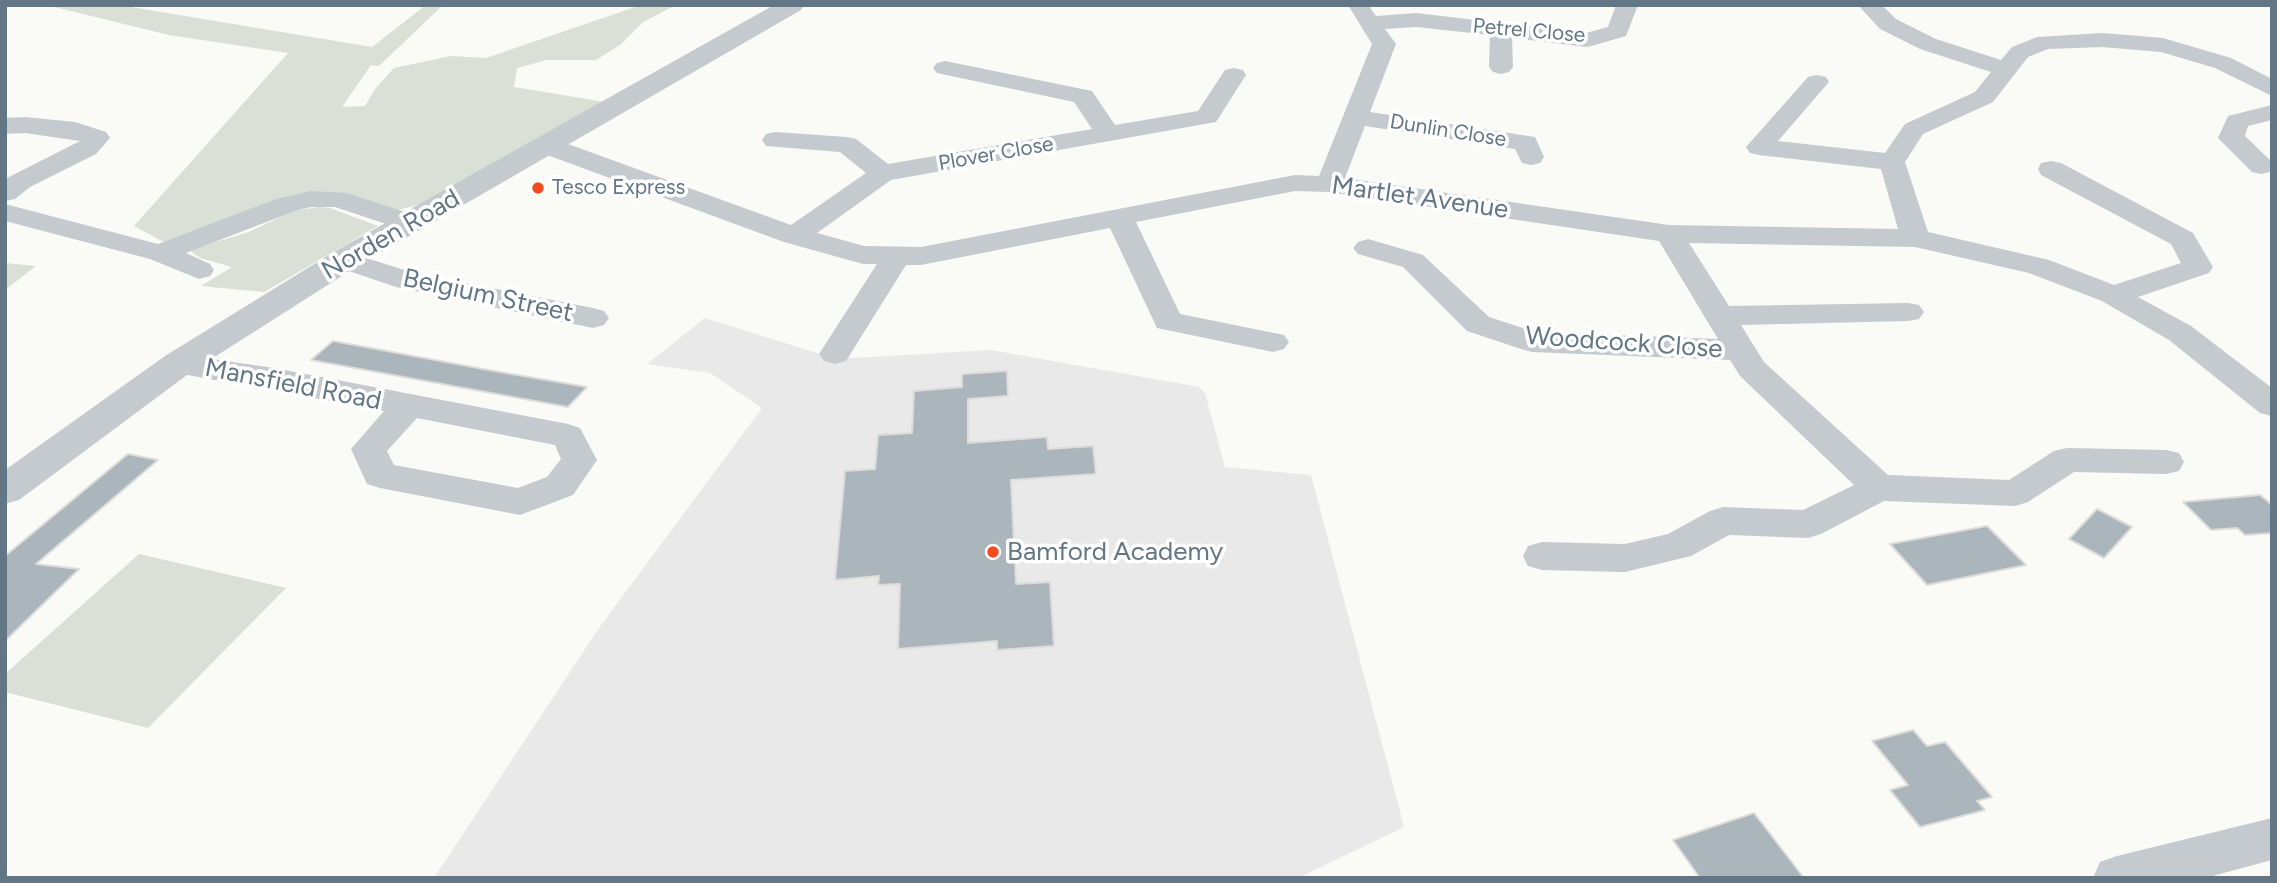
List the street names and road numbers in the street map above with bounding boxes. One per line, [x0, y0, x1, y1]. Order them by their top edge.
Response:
street label: Petrel Close [1472, 14, 1586, 48]
street label: Dunlin Close [1388, 109, 1508, 153]
street label: Plover Close [937, 131, 1055, 177]
street label: Martlet Avenue [1330, 170, 1510, 226]
street label: Norden Road [316, 183, 466, 287]
street label: Belgium Street [400, 263, 576, 329]
street label: Woodcock Close [1524, 321, 1724, 365]
street label: Mansfield Road [202, 353, 384, 417]

